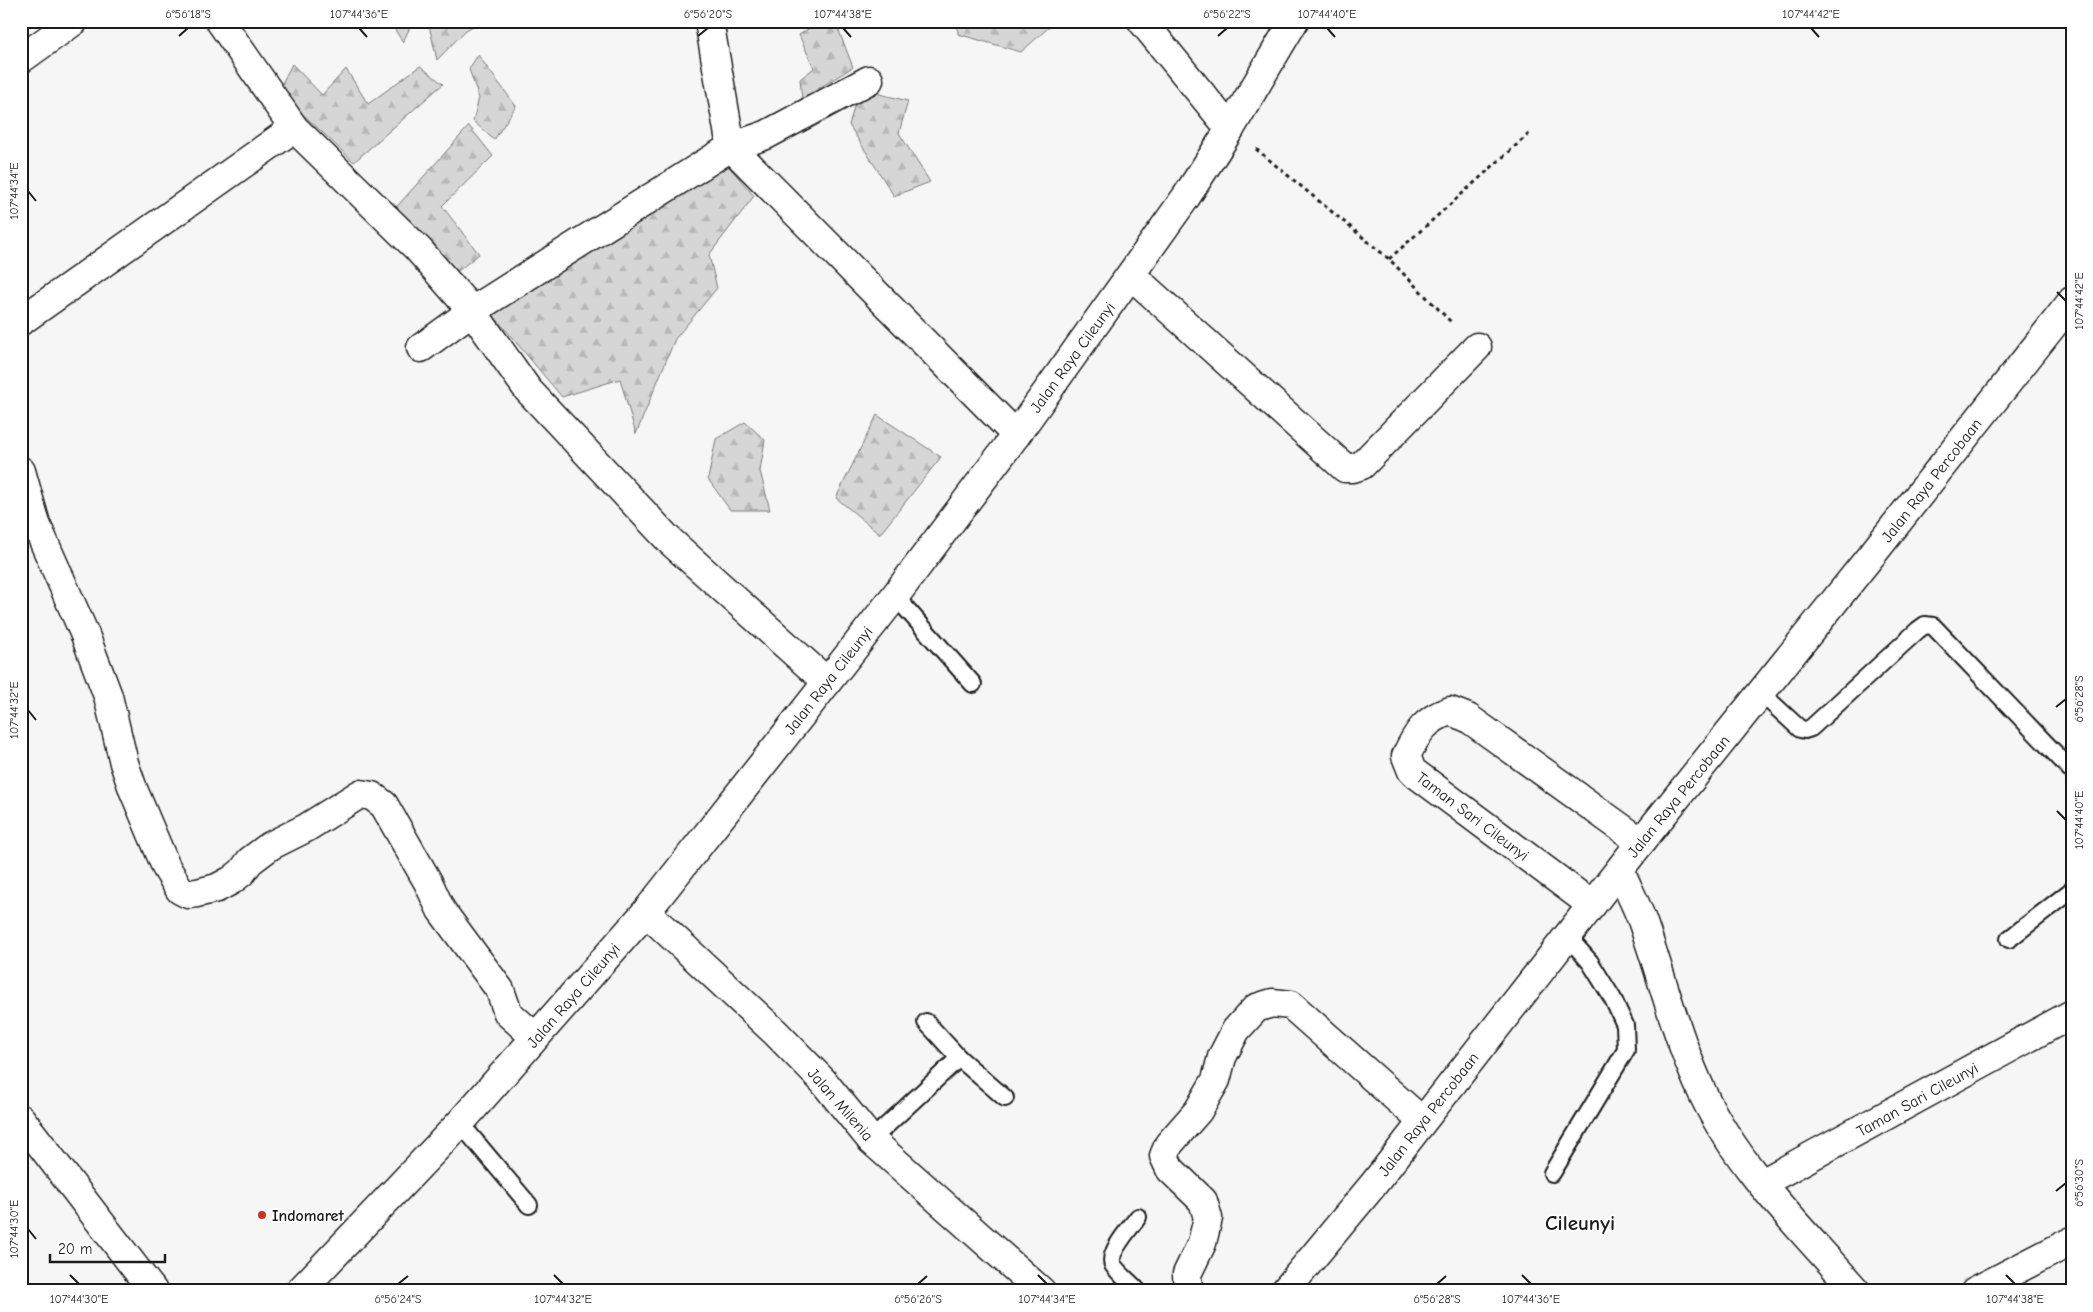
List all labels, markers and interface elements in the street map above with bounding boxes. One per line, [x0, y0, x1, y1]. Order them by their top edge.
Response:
text: 6°56'18"S [165, 7, 211, 21]
text: 107°44'36"E [330, 7, 388, 21]
text: 6°56'20"S [684, 7, 733, 21]
text: 107°44'38"E [814, 7, 872, 21]
text: 6°56'22"S [1203, 7, 1251, 21]
text: 107°44'40"E [1298, 7, 1356, 21]
text: 107°44'42"E [1782, 7, 1840, 21]
text: 107°44'34"E [7, 162, 21, 220]
text: 107°44'42"E [2072, 272, 2086, 330]
street label: Jalan Raya Cileunyi [1027, 299, 1119, 416]
street label: Jalan Raya Percobaan [1878, 415, 1986, 546]
street label: Jalan Raya Cileunyi [781, 623, 877, 738]
text: 6°56'28"S [2072, 675, 2086, 723]
text: 107°44'32"E [7, 681, 21, 739]
street label: Jalan Raya Percobaan [1624, 732, 1734, 861]
street label: Taman Sari Cileunyi [1413, 769, 1532, 865]
text: 107°44'40"E [2072, 791, 2086, 849]
street label: Jalan Raya Cileunyi [524, 940, 624, 1052]
street label: Jalan Raya Percobaan [1375, 1049, 1483, 1180]
street label: Taman Sari Cileunyi [1854, 1059, 1981, 1141]
street label: Jalan Milenia [804, 1064, 877, 1145]
text: 6°56'30"S [2072, 1159, 2086, 1207]
text: 107°44'30"E [7, 1200, 21, 1258]
place label: Indomaret [272, 1207, 344, 1225]
marker: Indomaret [256, 1209, 268, 1221]
district label: Cileunyi [1545, 1211, 1615, 1235]
scale bar [50, 1232, 165, 1264]
text: 20 m [58, 1240, 92, 1258]
text: 107°44'30"E [50, 1292, 108, 1306]
text: 6°56'24"S [375, 1292, 422, 1306]
text: 107°44'32"E [534, 1292, 592, 1306]
text: 6°56'26"S [894, 1292, 942, 1306]
text: 107°44'34"E [1018, 1292, 1076, 1306]
text: 6°56'28"S [1413, 1292, 1461, 1306]
text: 107°44'36"E [1502, 1292, 1560, 1306]
text: 107°44'38"E [1986, 1292, 2044, 1306]

